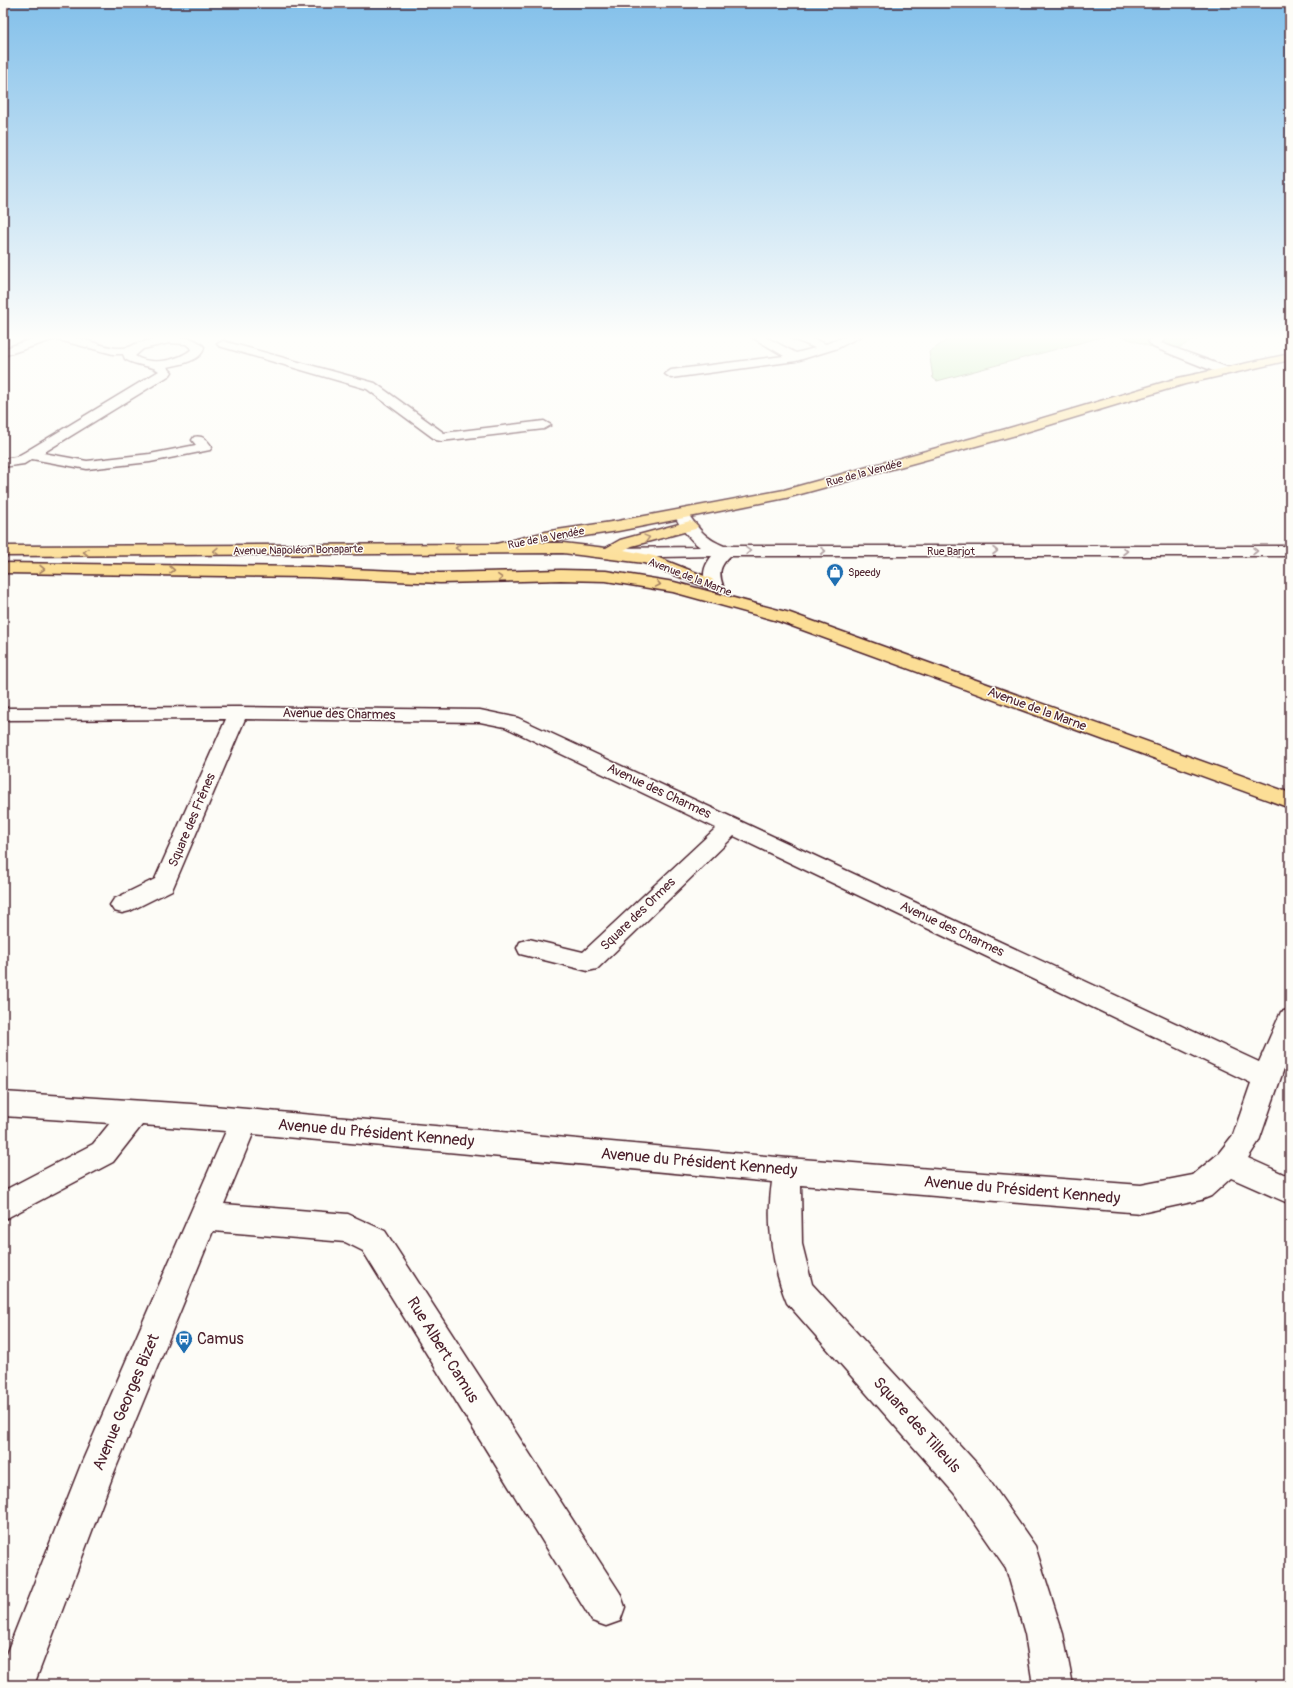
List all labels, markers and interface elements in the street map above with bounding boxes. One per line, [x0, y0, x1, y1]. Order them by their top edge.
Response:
street label: Rue de la Vendée [825, 457, 904, 489]
street label: Rue de la Vendée [507, 524, 586, 552]
one-way arrow [643, 534, 650, 542]
street label: Avenue Napoléon Bonaparte [233, 542, 364, 558]
one-way arrow [455, 544, 461, 552]
street label: Rue Barjot [927, 545, 975, 558]
one-way arrow [213, 547, 219, 555]
one-way arrow [745, 547, 751, 555]
one-way arrow [820, 547, 826, 555]
one-way arrow [992, 547, 998, 555]
one-way arrow [1122, 547, 1128, 555]
one-way arrow [1252, 547, 1258, 555]
one-way arrow [83, 548, 89, 556]
street label: Avenue de la Marne [646, 555, 734, 599]
shop icon: Speedy [825, 562, 845, 587]
one-way arrow [39, 565, 45, 573]
one-way arrow [169, 566, 175, 575]
place label: Speedy [848, 566, 881, 579]
one-way arrow [497, 573, 503, 582]
one-way arrow [655, 579, 661, 588]
street label: Avenue de la Marne [985, 684, 1089, 735]
street label: Avenue des Charmes [282, 705, 396, 723]
street label: Avenue des Charmes [604, 760, 714, 822]
street label: Square des Frênes [165, 771, 219, 869]
street label: Square des Ormes [597, 874, 679, 954]
street label: Avenue des Charmes [897, 898, 1007, 960]
street label: Avenue du Président Kennedy [277, 1114, 475, 1152]
street label: Avenue du Président Kennedy [600, 1143, 798, 1181]
street label: Avenue du Président Kennedy [923, 1171, 1121, 1209]
street label: Rue Albert Camus [402, 1293, 484, 1407]
bus stop icon: Camus [174, 1329, 194, 1354]
place label: Camus [197, 1329, 244, 1349]
street label: Avenue Georges Bizet [88, 1330, 164, 1473]
street label: Square des Tilleuls [869, 1373, 965, 1477]

